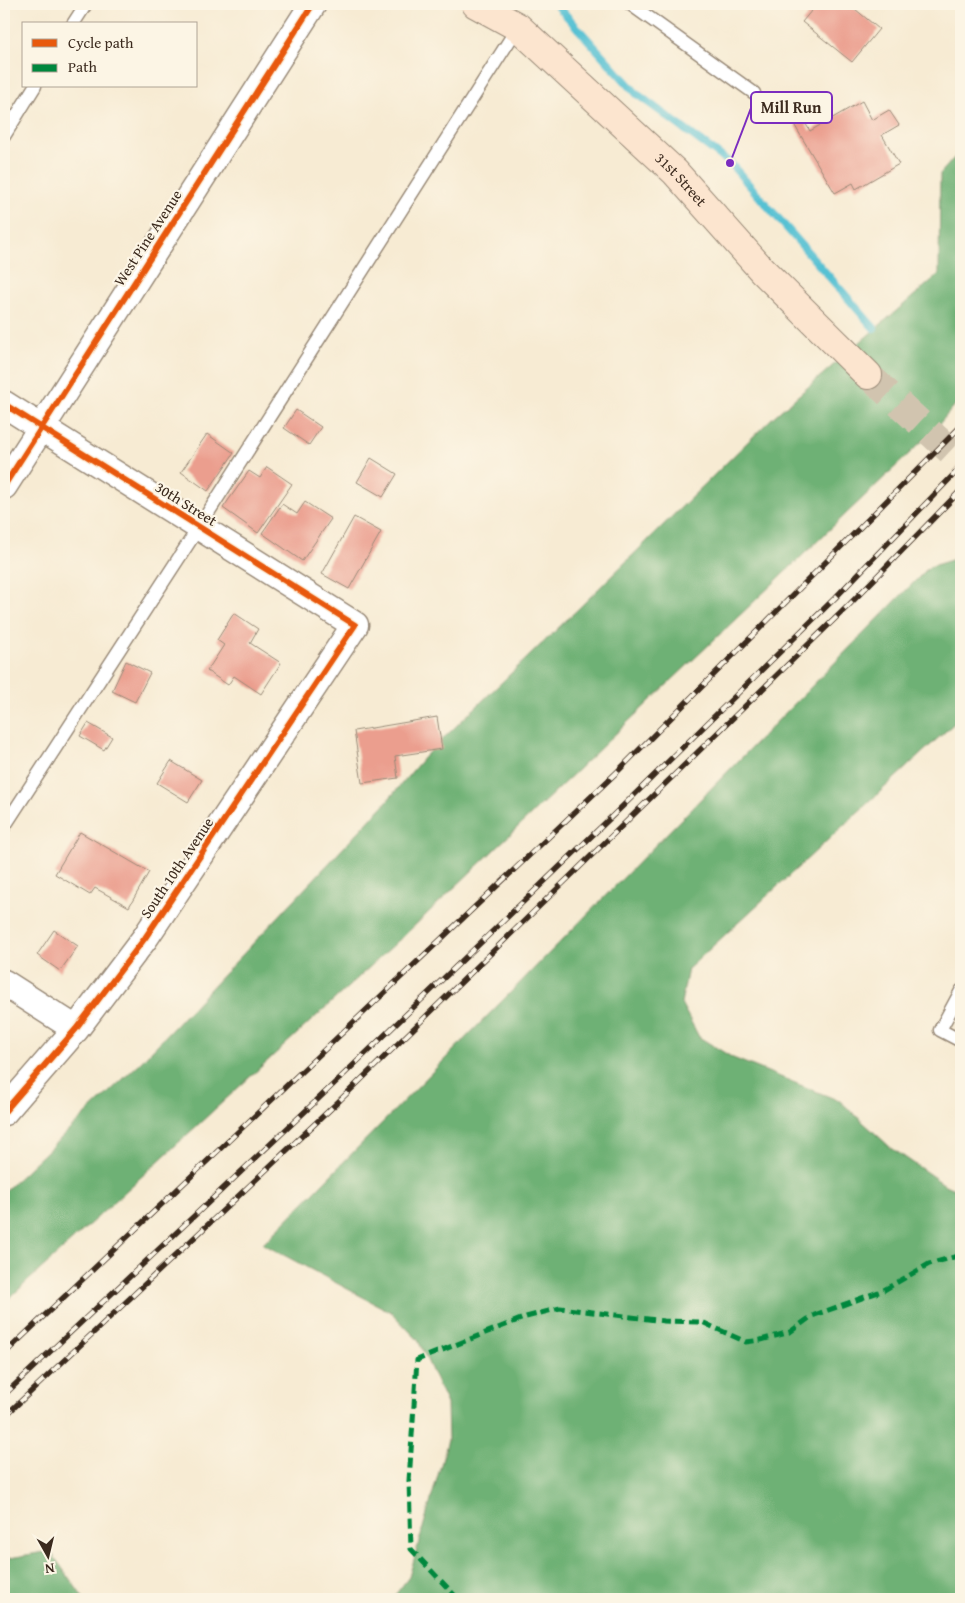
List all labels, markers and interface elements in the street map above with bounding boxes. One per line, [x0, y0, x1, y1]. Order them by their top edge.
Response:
legend [22, 22, 198, 88]
text: Cycle path [68, 32, 134, 53]
text: Path [68, 56, 97, 77]
callout: Mill Run [751, 92, 832, 123]
text: Mill Run [761, 95, 822, 119]
street label: 31st Street [650, 148, 712, 211]
street label: West Pine Avenue [109, 186, 187, 290]
street label: 30th Street [151, 476, 222, 531]
street label: South 10th Avenue [135, 813, 218, 922]
north arrow [22, 1530, 72, 1580]
text: N [43, 1558, 56, 1580]

